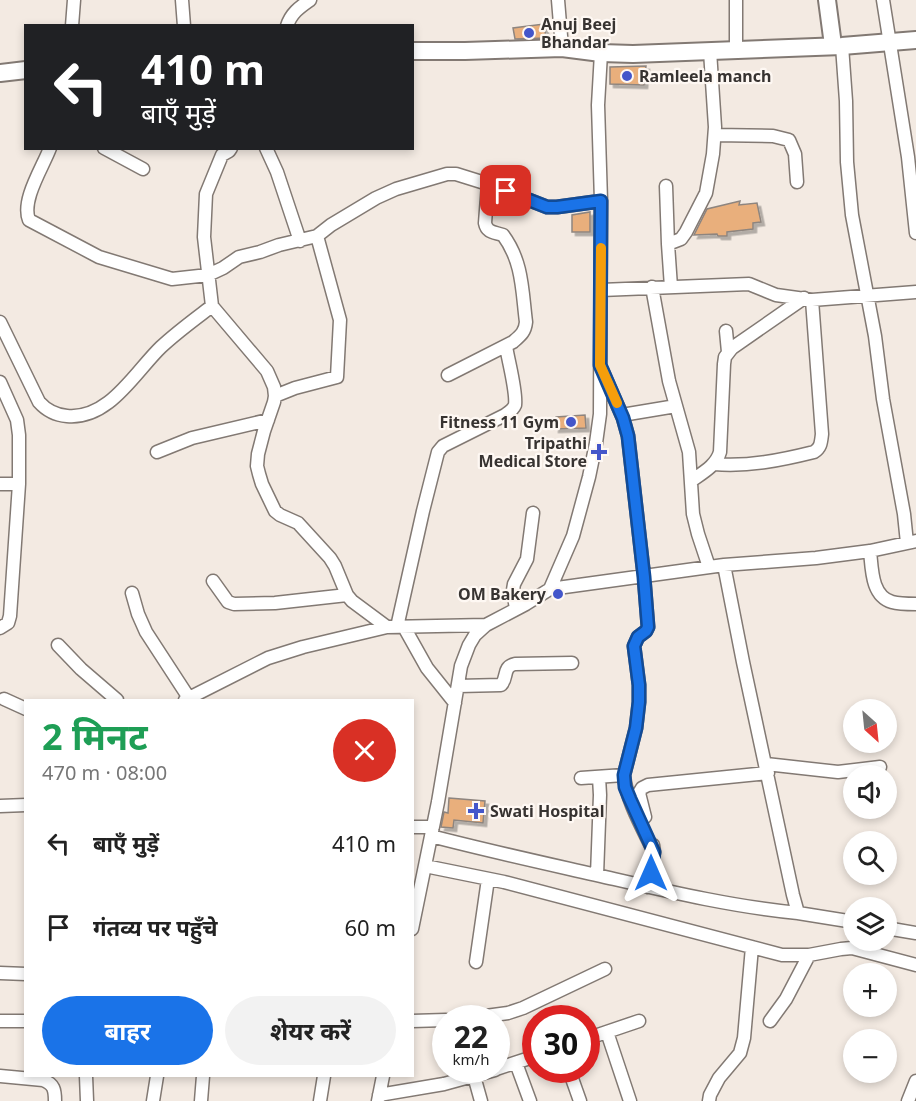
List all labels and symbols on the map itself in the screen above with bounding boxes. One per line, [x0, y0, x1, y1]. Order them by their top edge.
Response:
place label: Anuj Beej Bhandar [541, 13, 616, 53]
marker: Anuj Beej Bhandar [522, 26, 536, 40]
place label: Ramleela manch [639, 65, 771, 87]
marker: Ramleela manch [620, 69, 634, 83]
pin [480, 165, 531, 216]
place label: Fitness 11 Gym [440, 411, 559, 433]
marker: Fitness 11 Gym [564, 415, 578, 429]
place label: Tripathi Medical Store [479, 432, 587, 472]
marker: Tripathi Medical Store [592, 445, 606, 459]
place label: OM Bakery [458, 583, 547, 605]
marker: OM Bakery [551, 587, 565, 601]
north arrow [843, 699, 897, 753]
place label: Swati Hospital [490, 800, 604, 822]
marker: Swati Hospital [467, 802, 485, 820]
position arrow [619, 841, 683, 905]
speed limit sign: 30 [522, 1005, 600, 1083]

